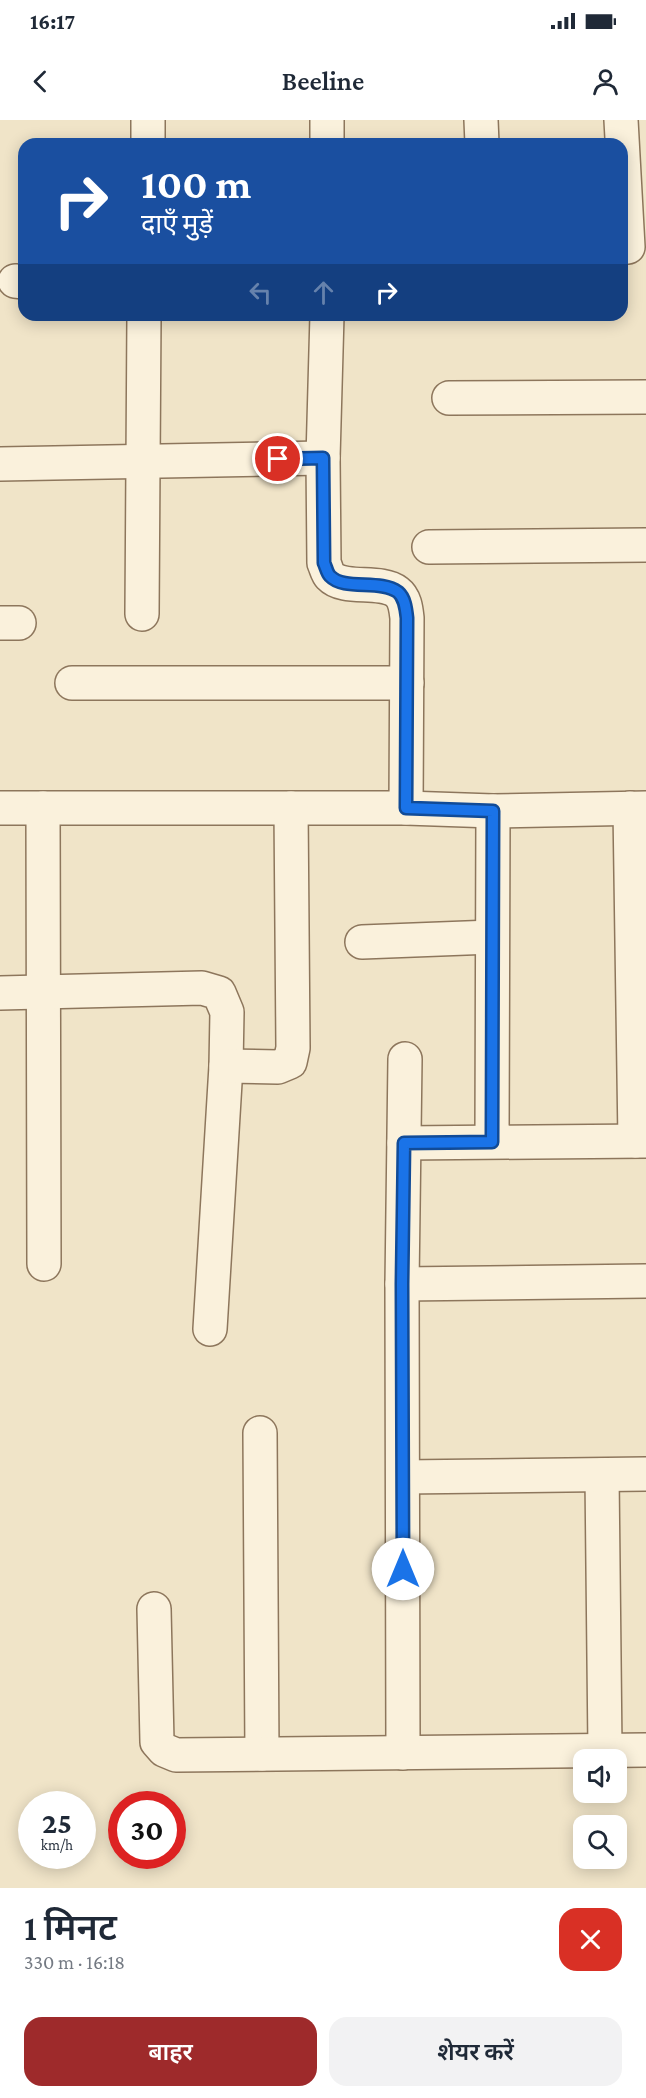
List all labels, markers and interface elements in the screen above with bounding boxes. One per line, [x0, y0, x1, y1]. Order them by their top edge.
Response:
text: 16:17 [30, 9, 75, 34]
icon: back [24, 65, 57, 98]
icon: person [589, 65, 622, 98]
text: Beeline [282, 66, 364, 96]
text: 100 m [141, 160, 251, 207]
icon: right [42, 162, 120, 240]
text: दाएँ मुड़ें [141, 209, 213, 239]
icon: left [244, 276, 277, 309]
icon: ahead [307, 276, 340, 309]
icon: right [370, 276, 403, 309]
pin [252, 433, 303, 484]
icon: arrive [261, 442, 294, 475]
position arrow [371, 1537, 435, 1601]
map controls [573, 1749, 627, 1869]
button: sound [573, 1749, 627, 1803]
speed limit sign: 30 [108, 1791, 186, 1869]
text: 25 [42, 1806, 72, 1839]
button: search [573, 1815, 627, 1869]
text: km/h [41, 1837, 73, 1853]
text: 1 मिनट [24, 1908, 117, 1948]
button: close [559, 1908, 622, 1971]
text: 330 m · 16:18 [24, 1951, 125, 1973]
button: बाहर [24, 2017, 317, 2086]
button: शेयर करें [329, 2017, 622, 2086]

